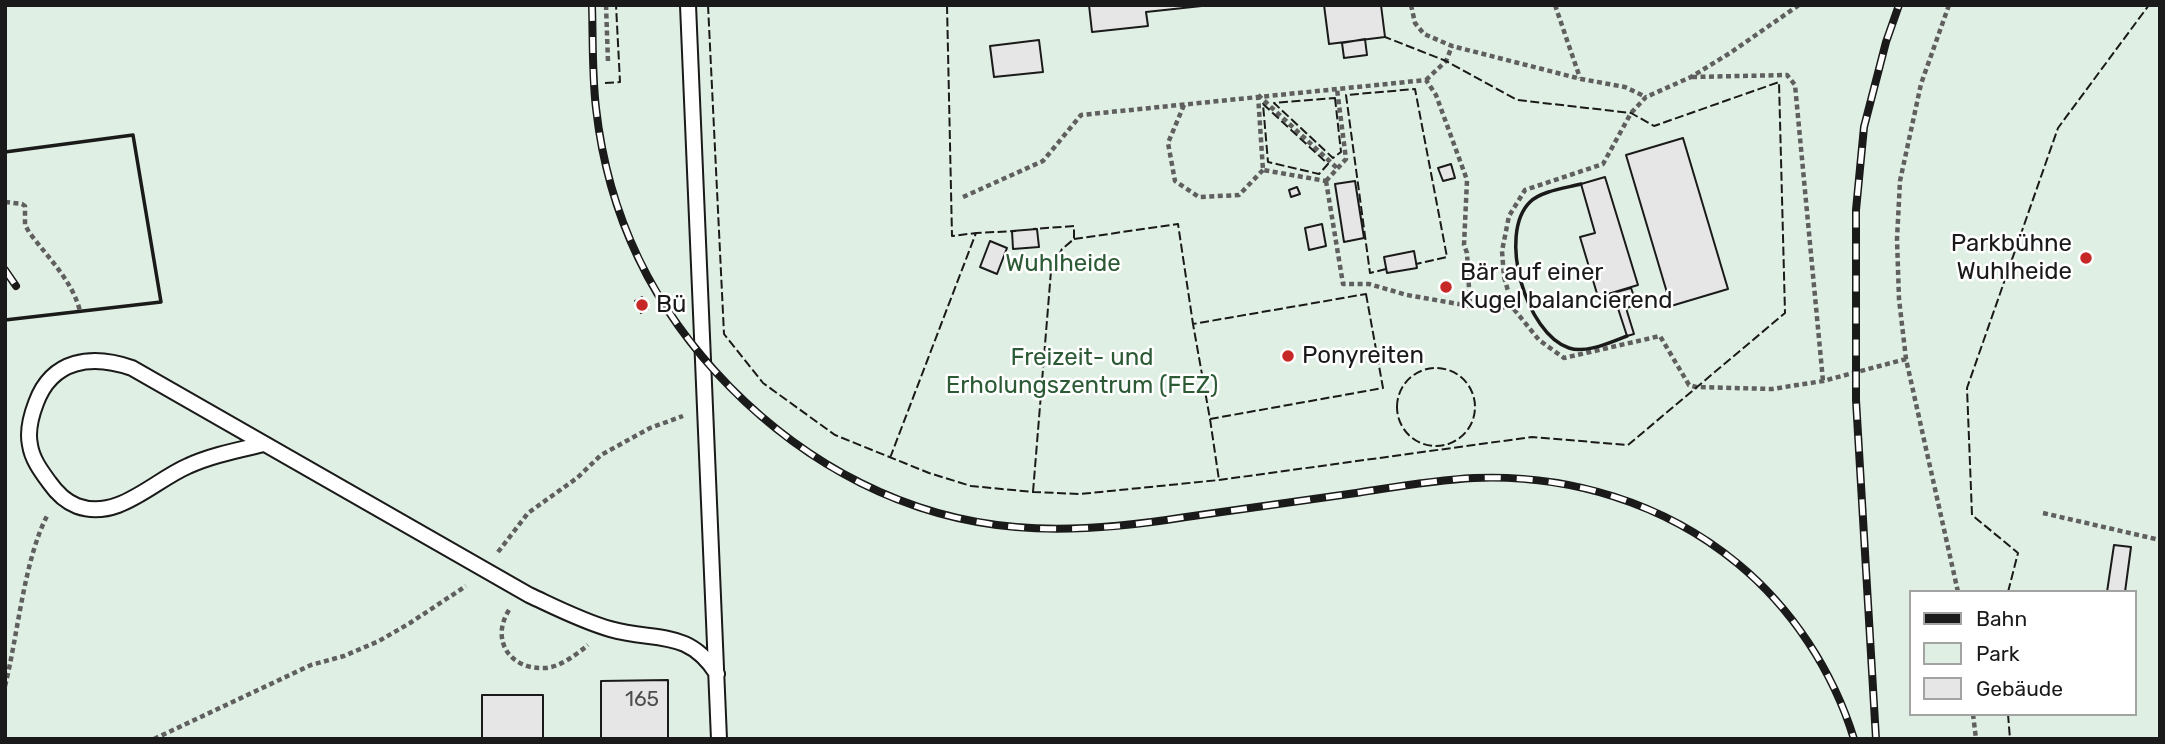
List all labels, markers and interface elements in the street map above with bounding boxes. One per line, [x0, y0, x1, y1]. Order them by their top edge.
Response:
place label: Parkbühne Wuhlheide [1951, 230, 2072, 286]
park label: Wuhlheide [1005, 250, 1121, 278]
marker: Parkbühne Wuhlheide [2078, 250, 2094, 266]
place label: Bär auf einer Kugel balancierend [1460, 259, 1673, 315]
marker: Bär auf einer Kugel balancierend [1438, 279, 1454, 295]
place label: Bü [656, 291, 686, 319]
marker: Bü [634, 297, 650, 313]
place label: Ponyreiten [1302, 342, 1424, 370]
park label: Freizeit- und Erholungszentrum (FEZ) [946, 344, 1218, 400]
marker: Ponyreiten [1280, 348, 1296, 364]
legend [1910, 590, 2137, 716]
text: Bahn [1976, 606, 2027, 631]
text: Park [1976, 641, 2020, 666]
text: Gebäude [1976, 676, 2063, 701]
house number: 165 [625, 687, 659, 713]

